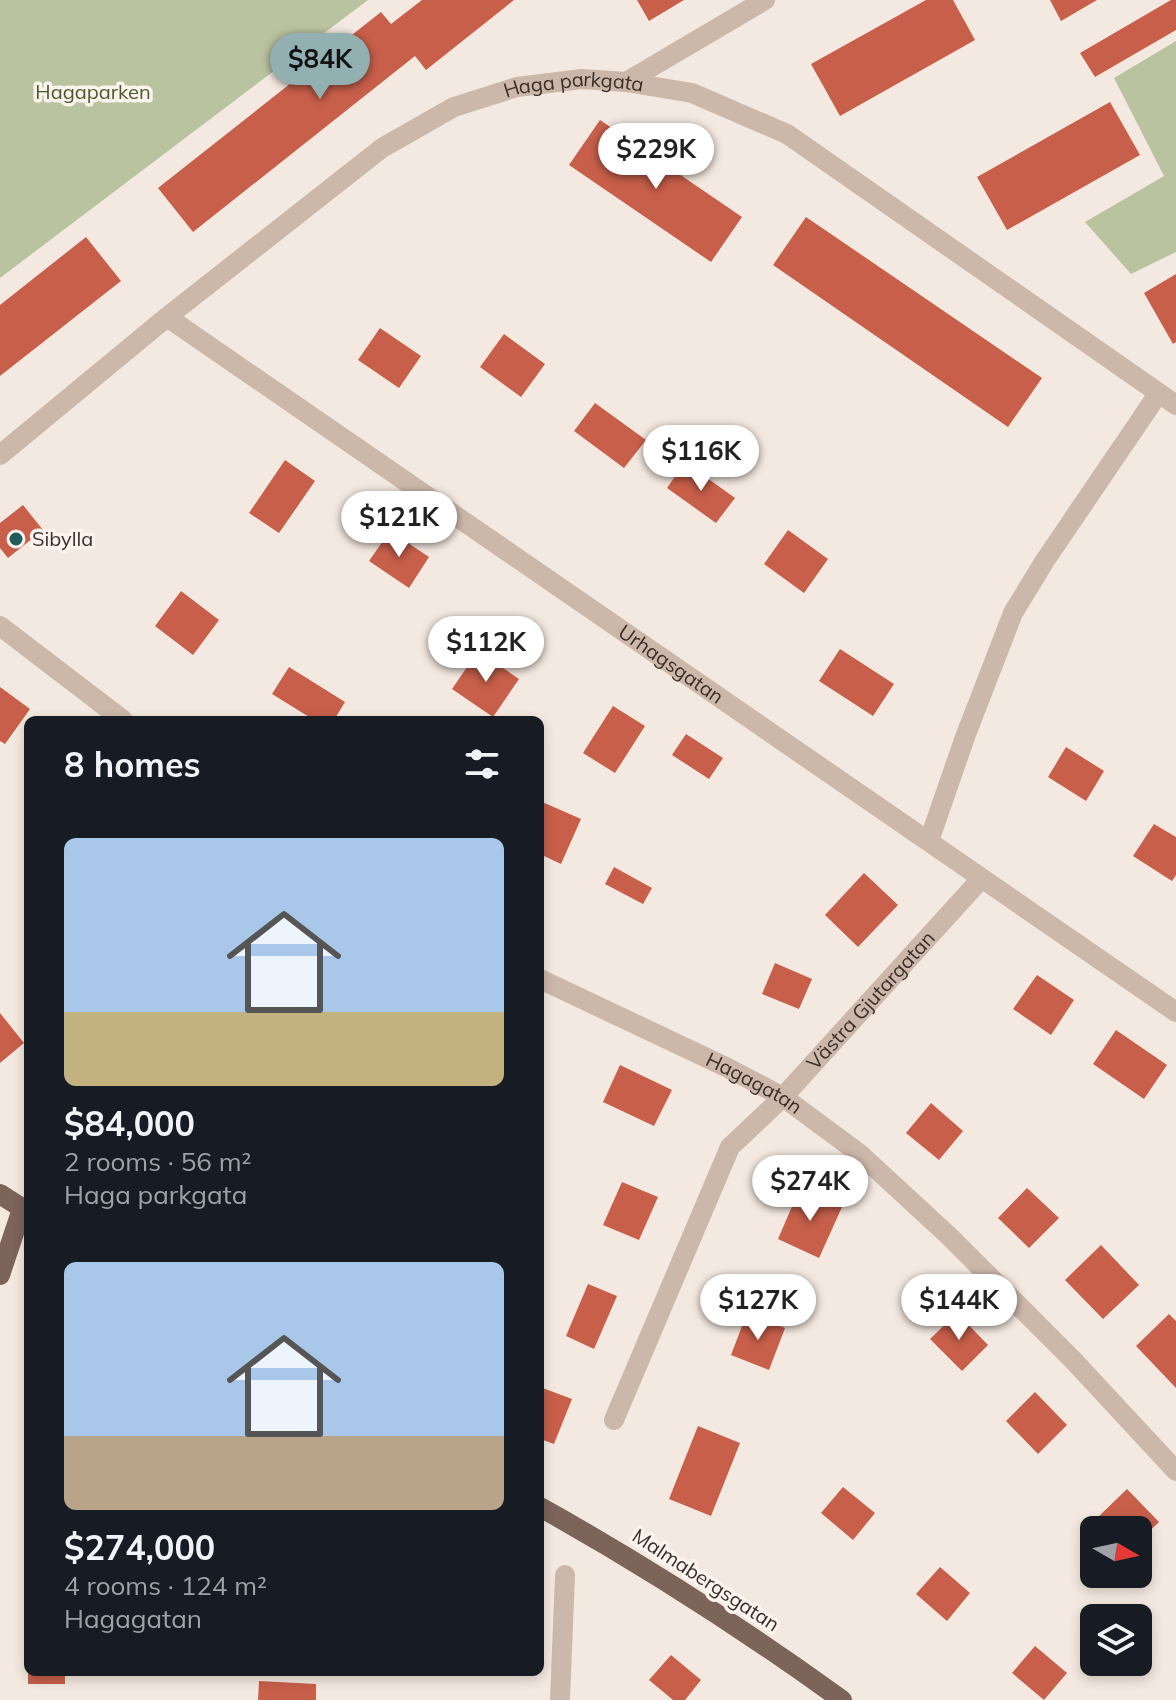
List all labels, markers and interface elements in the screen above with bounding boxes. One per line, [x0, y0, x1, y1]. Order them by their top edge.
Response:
pin: $84K [273, 33, 367, 101]
text: $84K [288, 42, 352, 75]
street label: Haga parkgata [500, 66, 646, 103]
park label: Hagaparken [35, 79, 151, 104]
pin: $229K [600, 123, 712, 191]
text: $229K [616, 132, 696, 165]
pin: $116K [645, 425, 757, 493]
text: $116K [661, 434, 741, 467]
pin: $121K [343, 491, 455, 559]
text: $121K [359, 500, 439, 533]
place label: Sibylla [32, 526, 93, 551]
marker: Sibylla [7, 530, 25, 548]
pin: $112K [430, 616, 542, 684]
street label: Urhagsgatan [614, 619, 729, 709]
text: $112K [446, 625, 526, 658]
icon: filters [460, 742, 504, 786]
text: 8 homes [64, 743, 201, 786]
icon: home [212, 890, 356, 1034]
street label: Västra Gjutargatan [801, 925, 940, 1075]
street label: Hagagatan [702, 1046, 808, 1119]
text: $84,000 [64, 1102, 195, 1145]
text: 2 rooms · 56 m² [64, 1145, 251, 1178]
pin: $274K [754, 1155, 866, 1223]
text: $274K [770, 1164, 850, 1197]
text: Haga parkgata [64, 1178, 247, 1211]
pin: $127K [702, 1274, 814, 1342]
pin: $144K [903, 1274, 1015, 1342]
text: $127K [718, 1283, 798, 1316]
text: $144K [919, 1283, 999, 1316]
icon: home [212, 1314, 356, 1458]
north arrow [1080, 1516, 1152, 1588]
map controls [1080, 1516, 1152, 1676]
street label: Malmabergsgatan [628, 1523, 784, 1636]
text: $274,000 [64, 1526, 215, 1569]
text: 4 rooms · 124 m² [64, 1569, 267, 1602]
text: Hagagatan [64, 1602, 202, 1635]
button: layers [1080, 1604, 1152, 1676]

